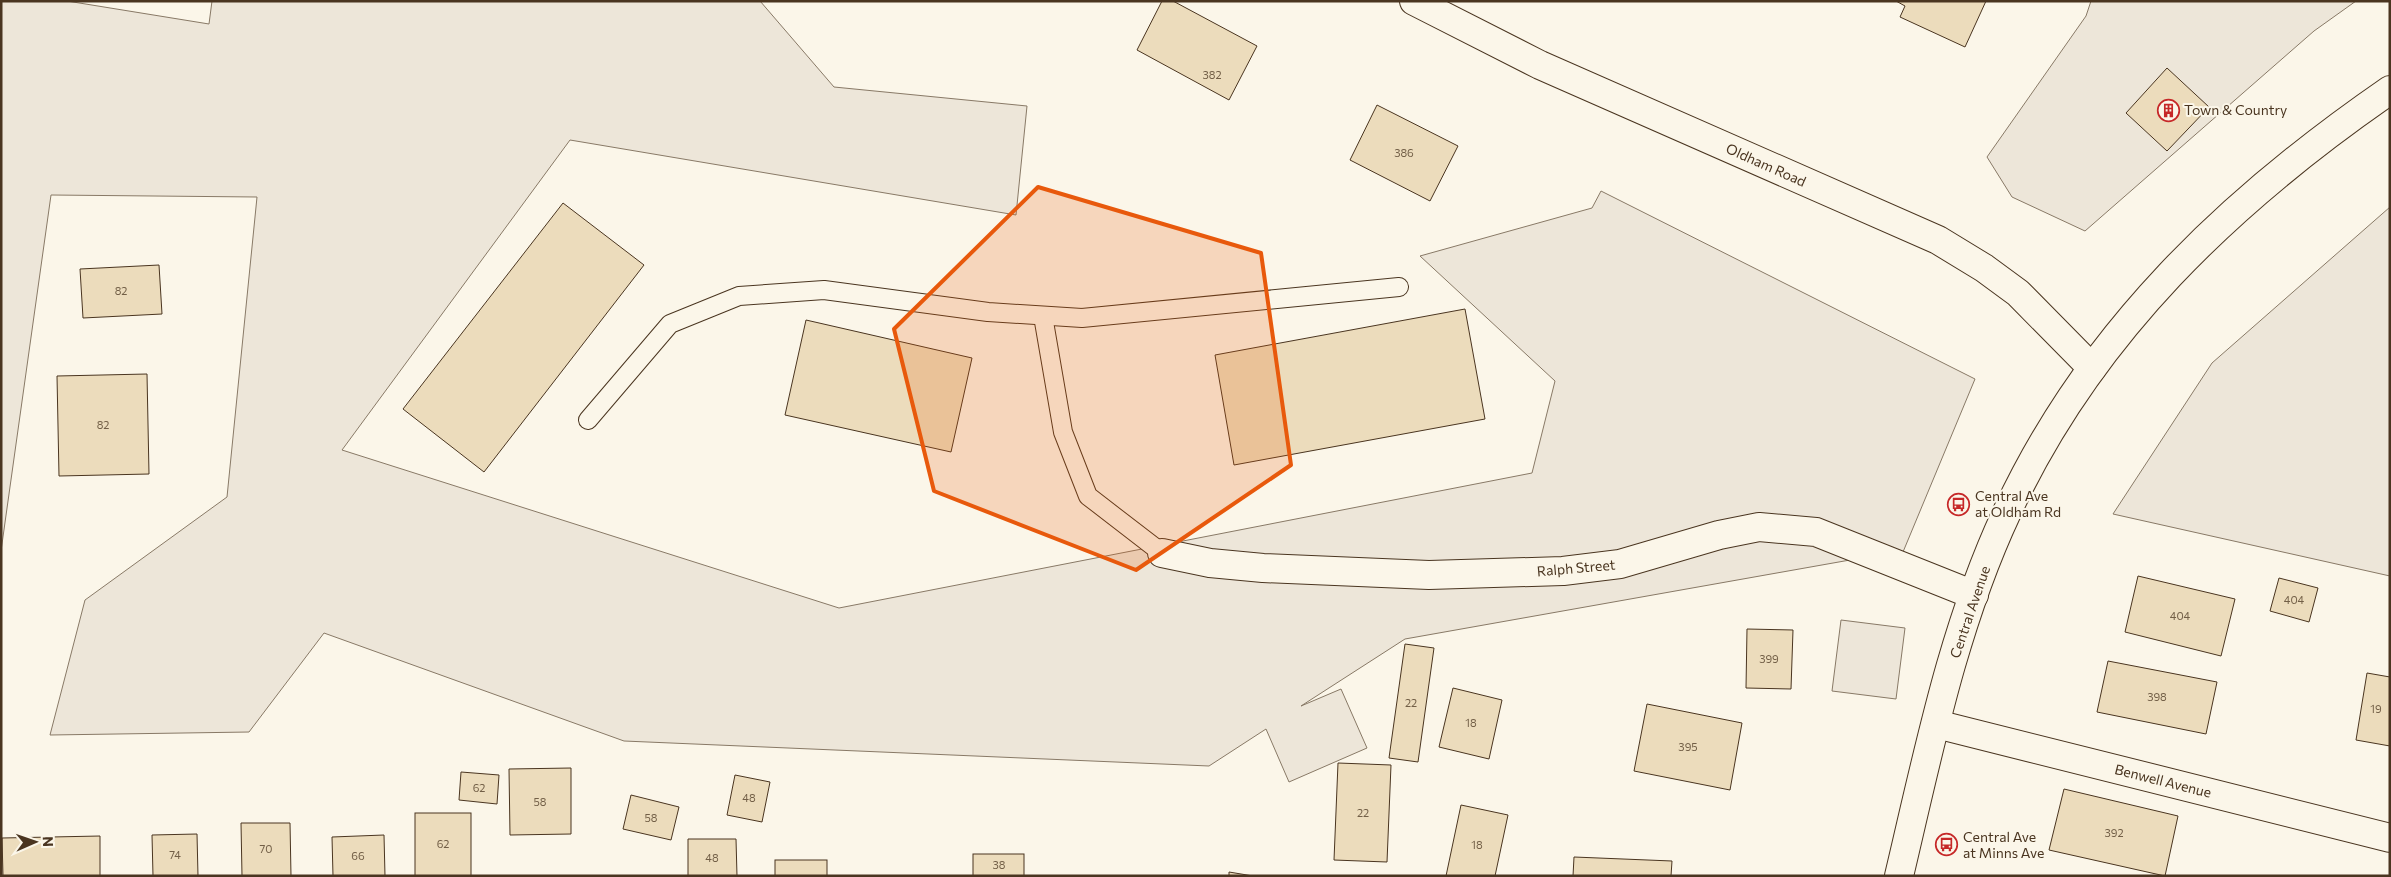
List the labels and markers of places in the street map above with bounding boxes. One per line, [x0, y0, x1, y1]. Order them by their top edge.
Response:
building icon: Town & Country [2156, 98, 2180, 122]
place label: Town & Country [2184, 101, 2287, 118]
place label: Central Ave at Oldham Rd [1975, 487, 2061, 520]
bus stop icon: Central Ave at Oldham Rd [1947, 492, 1971, 516]
place label: Central Ave at Minns Ave [1963, 828, 2044, 861]
bus stop icon: Central Ave at Minns Ave [1935, 833, 1959, 857]

